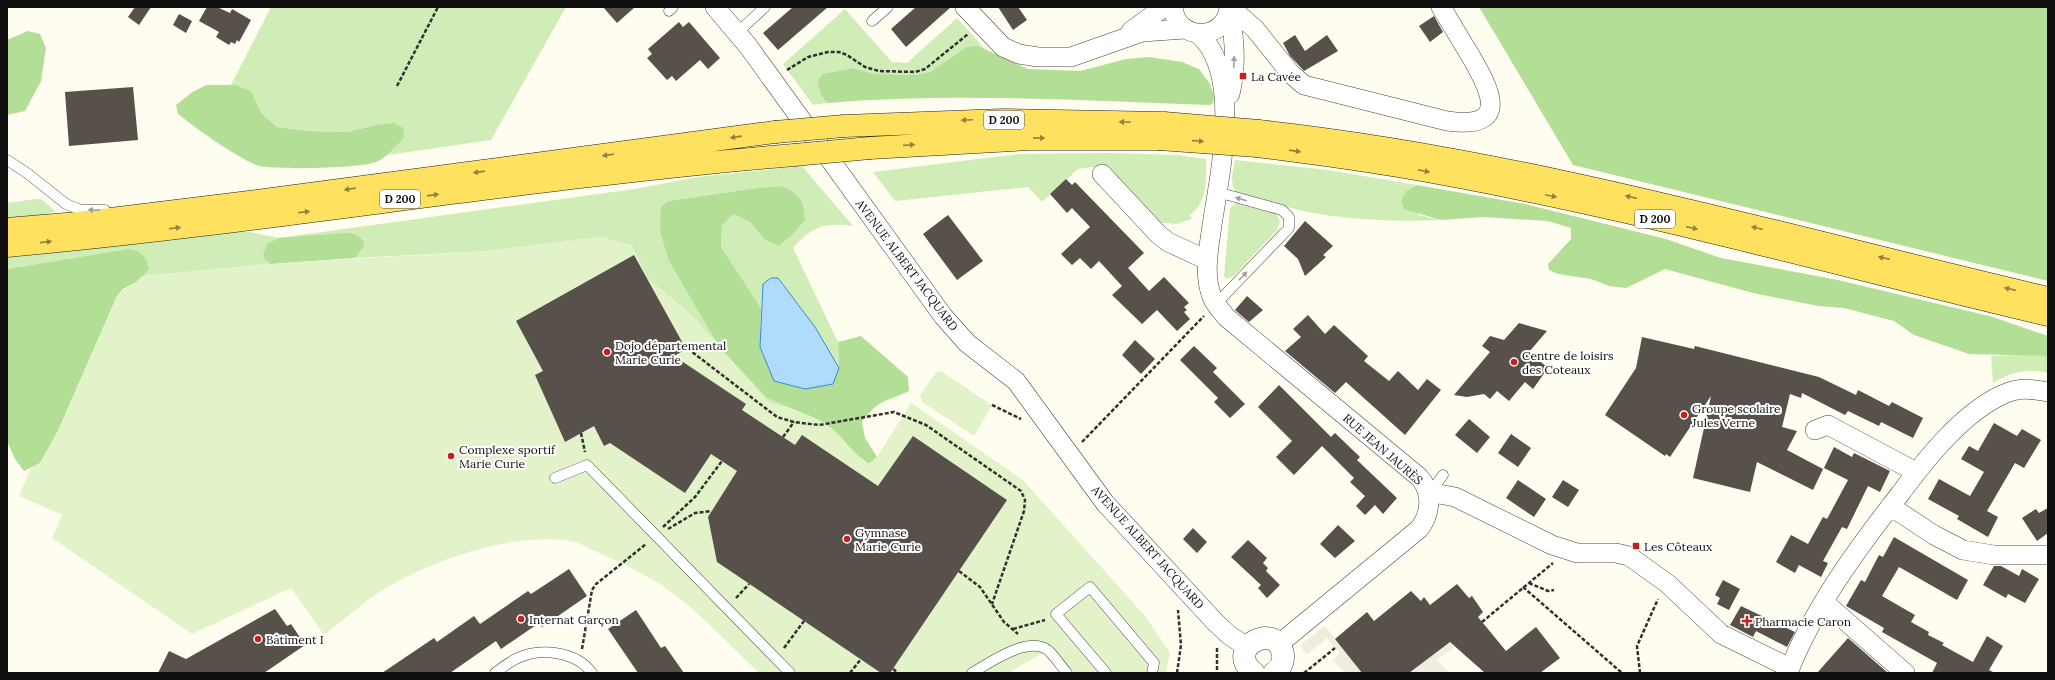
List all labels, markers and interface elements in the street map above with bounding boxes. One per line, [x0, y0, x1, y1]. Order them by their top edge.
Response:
one-way arrow [1231, 56, 1238, 68]
place label: La Cavée [1251, 69, 1301, 84]
marker: La Cavée [1238, 71, 1248, 81]
road number: D 200 [984, 111, 1024, 129]
one-way arrow [961, 117, 973, 124]
one-way arrow [1118, 119, 1131, 125]
one-way arrow [730, 134, 742, 140]
one-way arrow [1033, 135, 1045, 142]
one-way arrow [1192, 138, 1204, 145]
one-way arrow [903, 142, 915, 149]
one-way arrow [1289, 148, 1301, 154]
one-way arrow [602, 152, 614, 158]
one-way arrow [1418, 168, 1430, 174]
one-way arrow [473, 169, 485, 175]
one-way arrow [344, 186, 356, 192]
road number: D 200 [380, 190, 420, 208]
one-way arrow [427, 192, 439, 198]
one-way arrow [1545, 194, 1557, 200]
one-way arrow [1625, 194, 1637, 200]
street label: AVENUE ALBERT JACQUARD [852, 195, 961, 334]
one-way arrow [1235, 196, 1247, 202]
one-way arrow [87, 207, 100, 213]
one-way arrow [298, 209, 310, 215]
road number: D 200 [1635, 210, 1675, 228]
one-way arrow [169, 225, 181, 231]
one-way arrow [1686, 225, 1698, 231]
one-way arrow [1751, 225, 1763, 231]
one-way arrow [40, 239, 52, 246]
one-way arrow [1877, 255, 1890, 261]
one-way arrow [1238, 271, 1247, 281]
one-way arrow [2004, 285, 2016, 291]
place label: Dojo départemental Marie Curie [615, 338, 726, 367]
marker: Dojo départemental Marie Curie [602, 347, 612, 357]
place label: Centre de loisirs des Coteaux [1522, 348, 1614, 377]
marker: Centre de loisirs des Coteaux [1509, 357, 1519, 367]
place label: Groupe scolaire Jules Verne [1691, 401, 1781, 430]
street label: RUE JEAN JAURÈS [1340, 410, 1426, 488]
marker: Groupe scolaire Jules Verne [1679, 410, 1689, 420]
place label: Complexe sportif Marie Curie [459, 442, 556, 471]
marker: Complexe sportif Marie Curie [446, 451, 456, 461]
street label: AVENUE ALBERT JACQUARD [1088, 481, 1207, 612]
place label: Gymnase Marie Curie [855, 525, 922, 554]
marker: Gymnase Marie Curie [842, 534, 852, 544]
place label: Les Côteaux [1644, 539, 1713, 554]
marker: Les Côteaux [1631, 541, 1641, 551]
place label: Internat Garçon [529, 612, 619, 627]
marker: Internat Garçon [516, 614, 526, 624]
place label: Pharmacie Caron [1755, 614, 1851, 629]
marker: Pharmacie Caron [1742, 616, 1752, 626]
place label: Bâtiment I [266, 632, 324, 647]
marker: Bâtiment I [253, 634, 263, 644]

